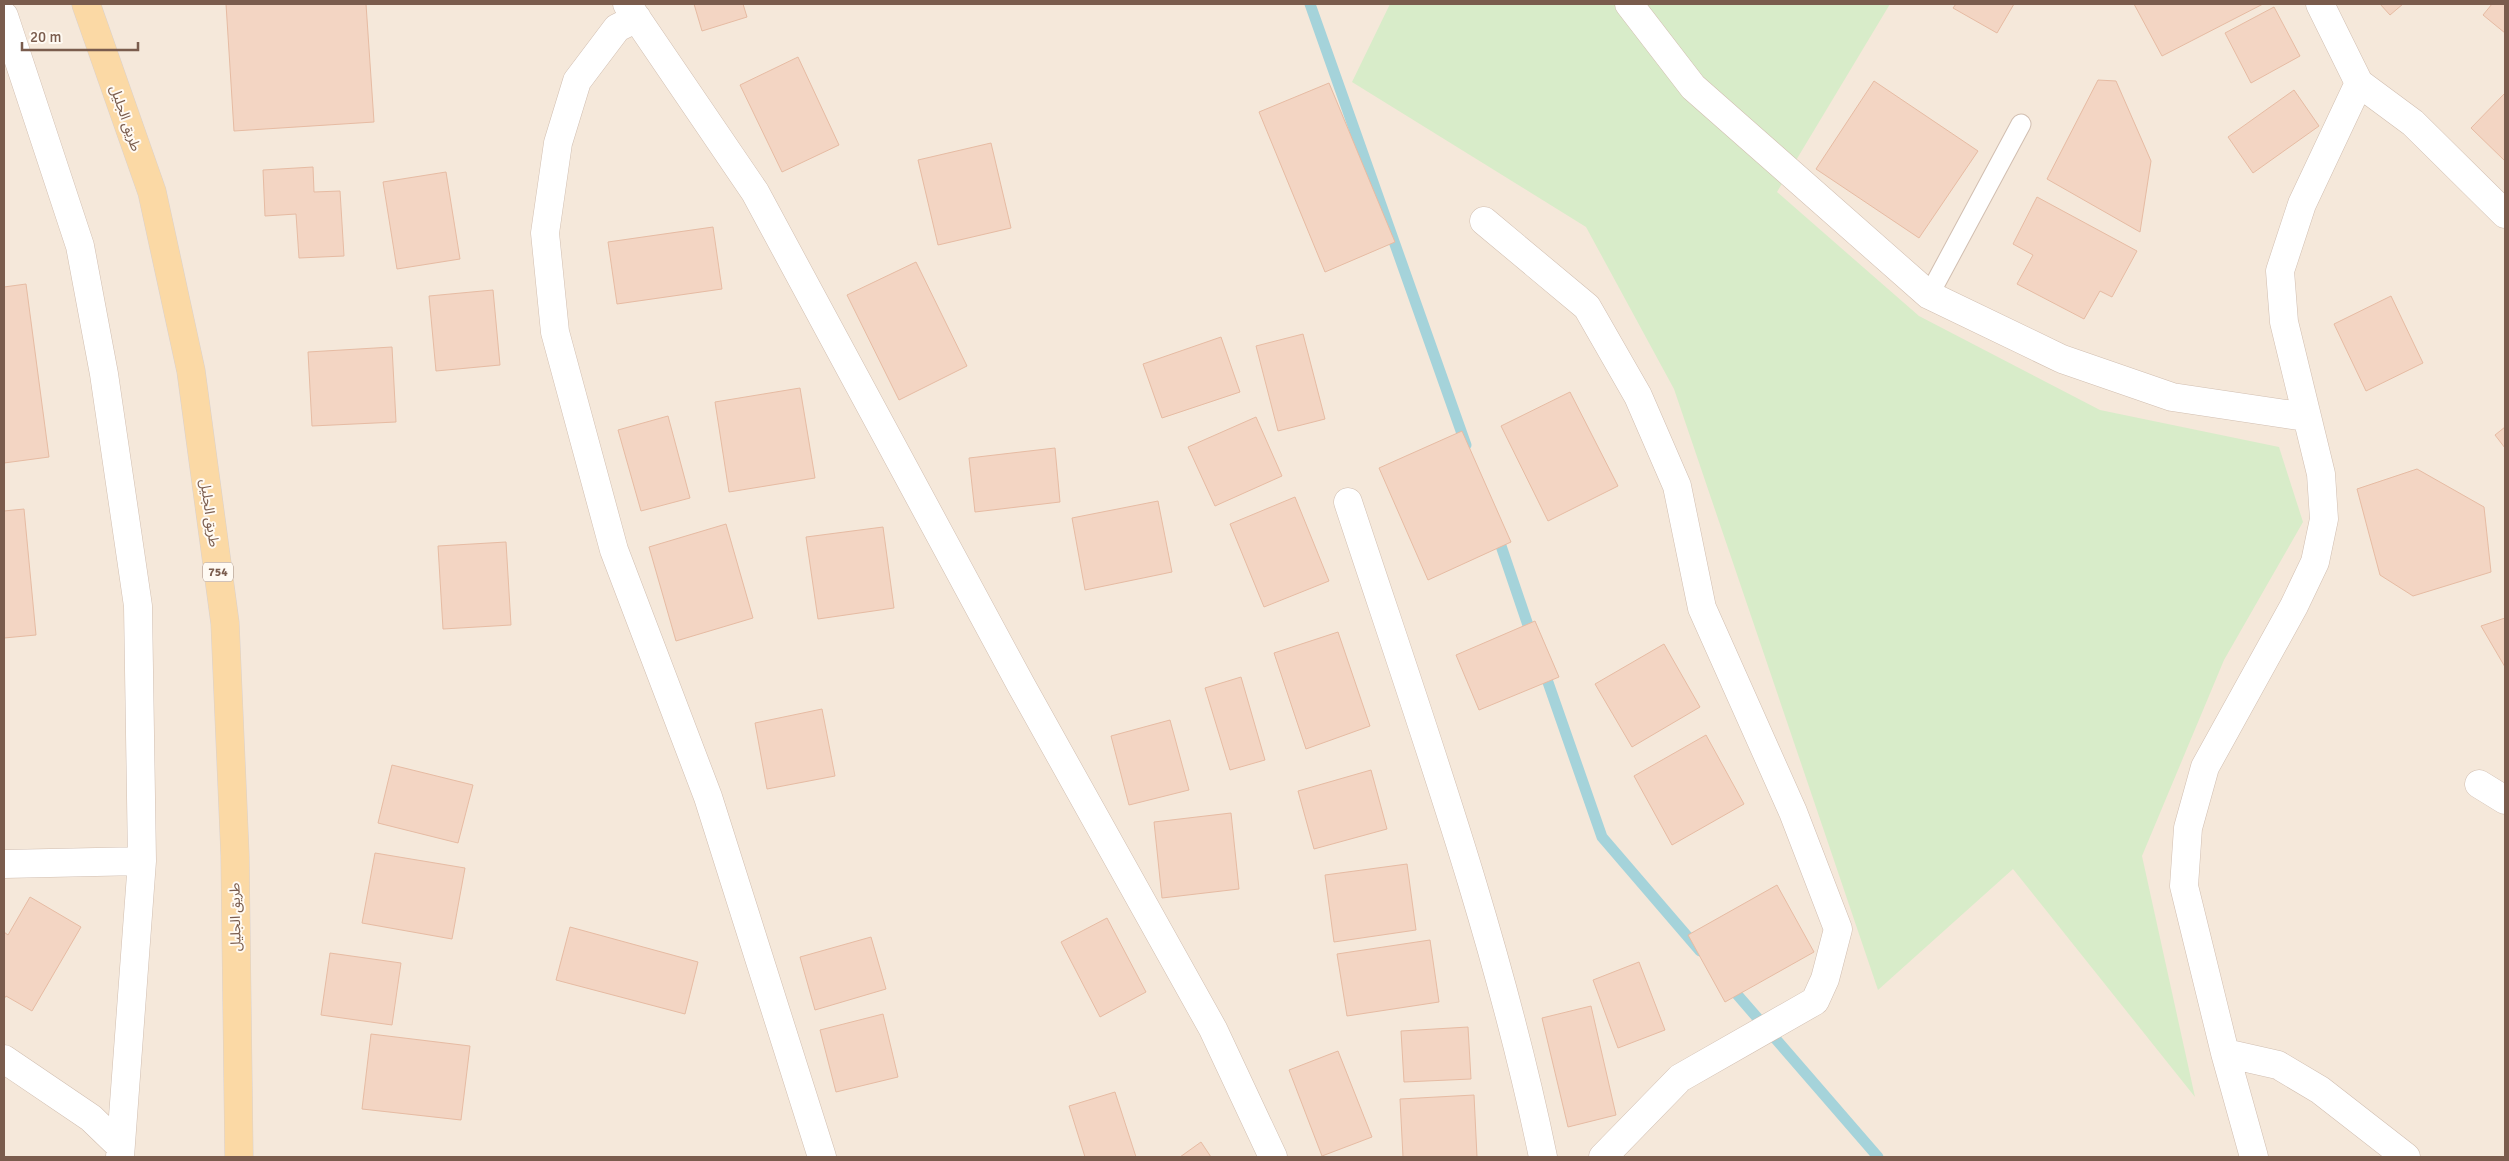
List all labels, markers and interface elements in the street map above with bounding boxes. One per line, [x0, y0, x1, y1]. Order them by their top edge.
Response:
scale bar [22, 20, 139, 52]
text: 20 m [30, 28, 61, 46]
street label: طريق الجليل [105, 83, 145, 154]
street label: طريق الجليل [195, 478, 223, 548]
road number: 754 [203, 562, 233, 582]
street label: طريق الجليل [226, 882, 246, 951]

